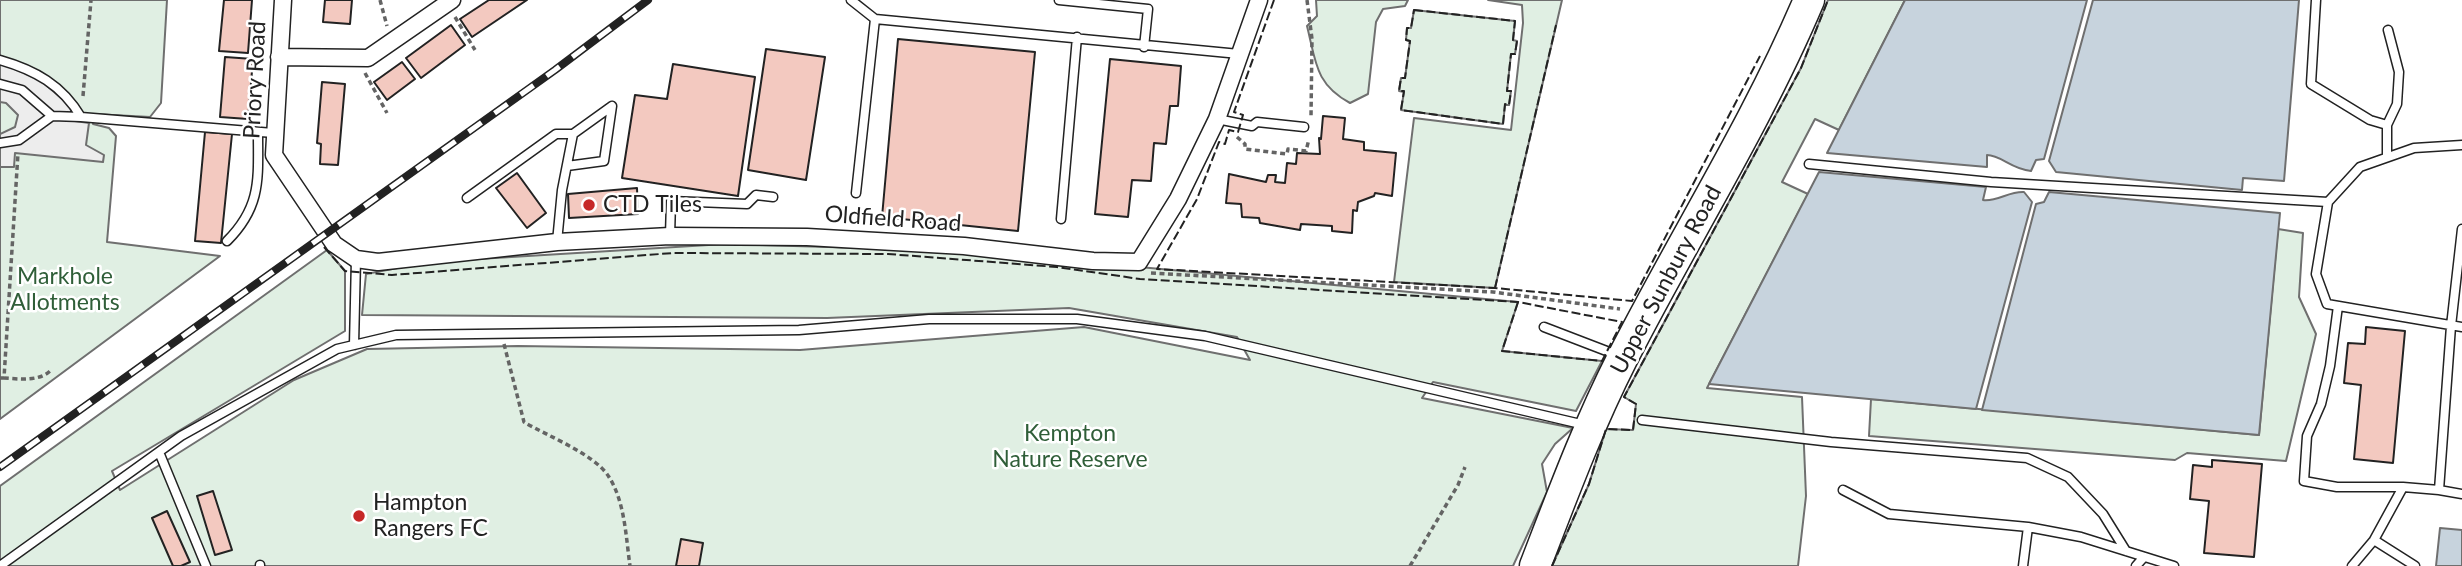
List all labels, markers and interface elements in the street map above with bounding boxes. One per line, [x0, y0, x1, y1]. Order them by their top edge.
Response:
street label: Priory Road [238, 21, 272, 139]
street label: Upper Sunbury Road [1605, 181, 1727, 379]
place label: CTD Tiles [603, 191, 702, 219]
marker: CTD Tiles [581, 197, 597, 213]
street label: Oldfield Road [824, 200, 962, 238]
park label: Markhole Allotments [10, 263, 120, 317]
park label: Kempton Nature Reserve [992, 420, 1148, 474]
place label: Hampton Rangers FC [373, 489, 488, 543]
marker: Hampton Rangers FC [351, 508, 367, 524]

